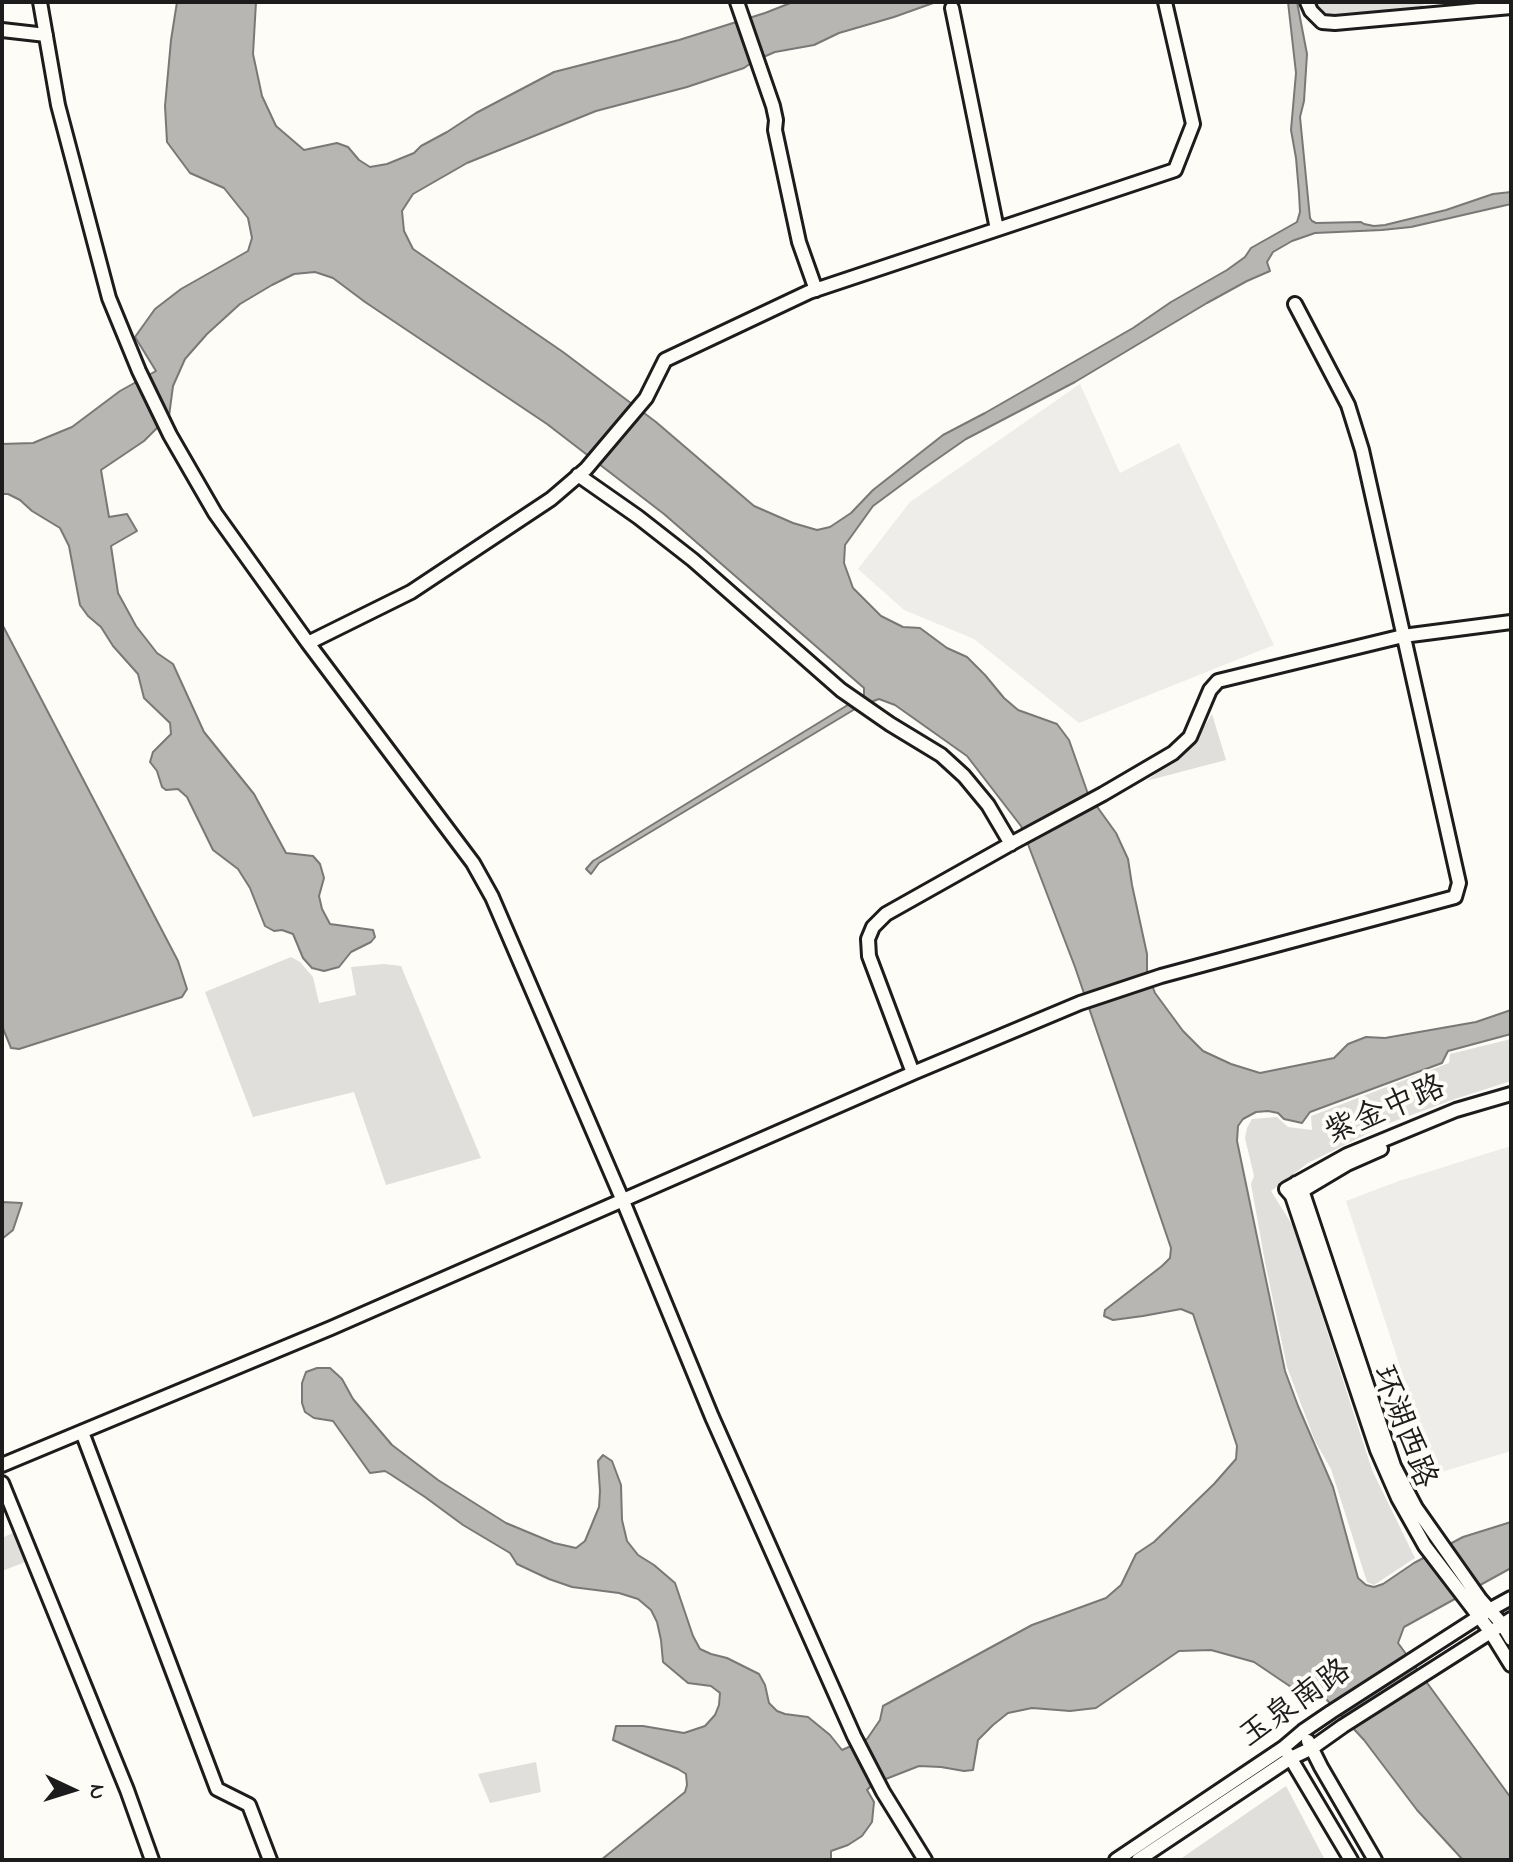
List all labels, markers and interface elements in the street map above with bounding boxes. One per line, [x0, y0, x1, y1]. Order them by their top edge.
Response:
street label: 紫金中路 [1320, 1070, 1452, 1156]
street label: 环湖西路 [1360, 1361, 1442, 1495]
street label: 玉泉南路 [1234, 1654, 1360, 1758]
north arrow [32, 1750, 112, 1830]
text: N [79, 1783, 112, 1800]

